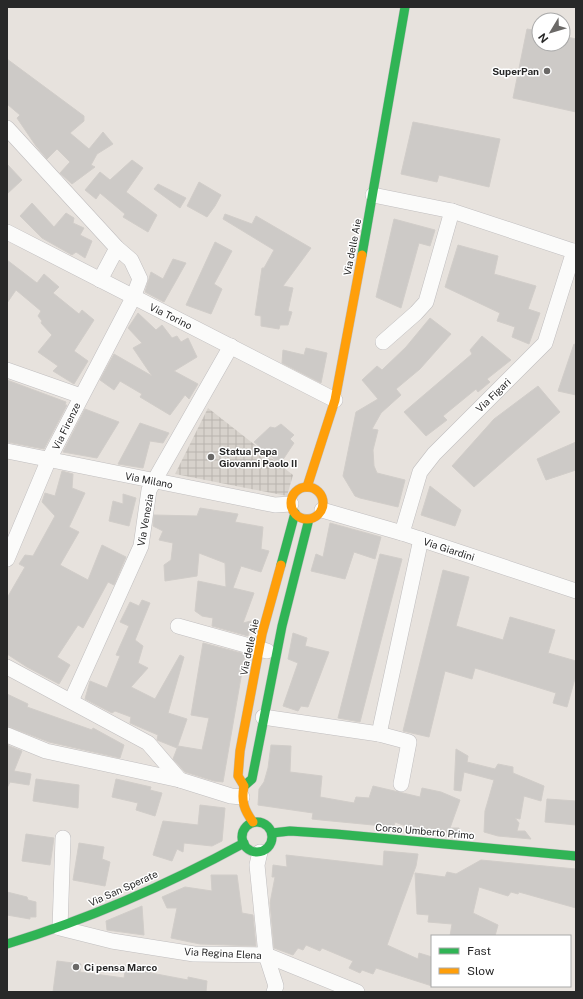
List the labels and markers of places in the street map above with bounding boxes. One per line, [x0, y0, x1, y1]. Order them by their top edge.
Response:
place label: SuperPan [492, 65, 539, 77]
marker: SuperPan [542, 66, 552, 76]
place label: Statua Papa Giovanni Paolo II [219, 445, 297, 469]
marker: Statua Papa Giovanni Paolo II [206, 452, 216, 462]
place label: Ci pensa Marco [84, 961, 157, 973]
marker: Ci pensa Marco [71, 962, 81, 972]

